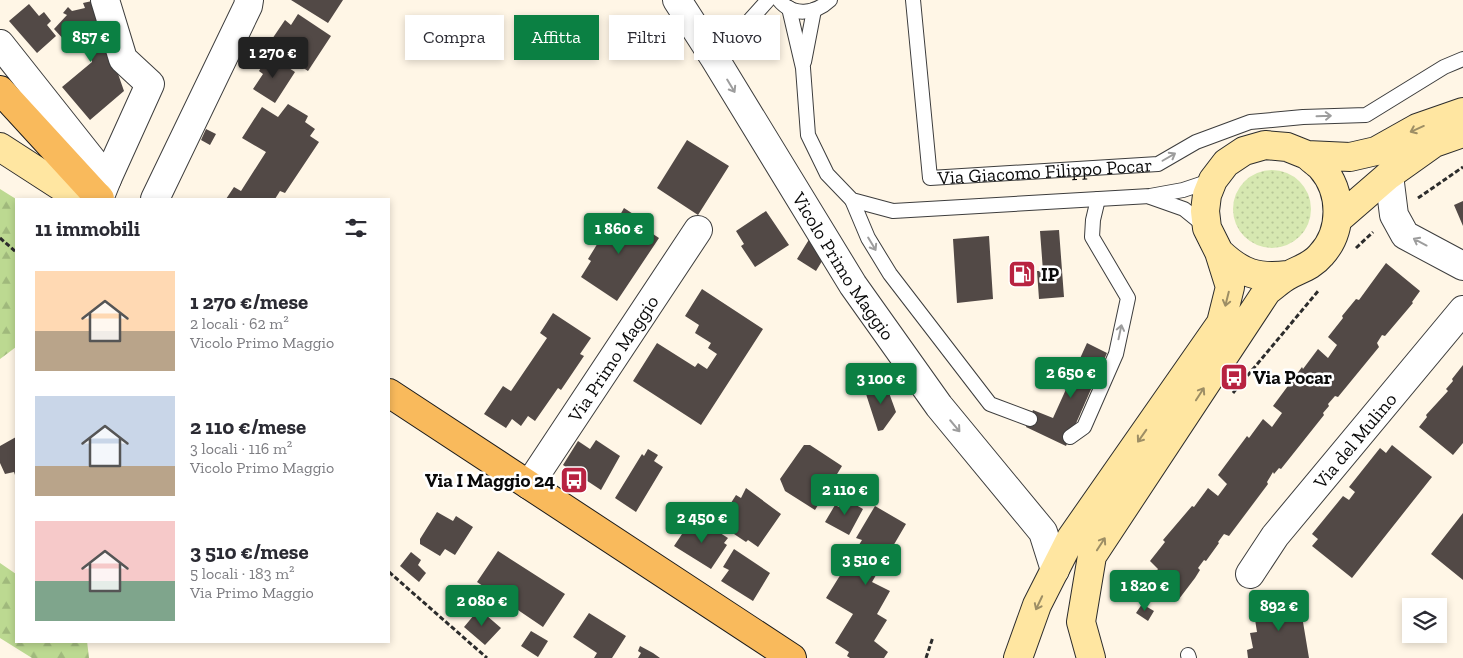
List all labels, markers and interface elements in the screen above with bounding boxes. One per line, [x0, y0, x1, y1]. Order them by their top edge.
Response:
chip: Compra [405, 15, 504, 60]
chip: Affitta [514, 15, 599, 60]
chip: Filtri [609, 15, 684, 60]
chip: Nuovo [694, 15, 780, 60]
pin: 857 € [56, 20, 126, 63]
text: 857 € [72, 27, 110, 46]
pin: 1 270 € [227, 36, 319, 79]
text: 1 270 € [249, 43, 297, 62]
one-way arrow [727, 78, 737, 92]
one-way arrow [1316, 111, 1332, 121]
one-way arrow [1410, 124, 1425, 134]
one-way arrow [1162, 152, 1177, 162]
street label: Via Giacomo Filippo Pocar [936, 153, 1153, 190]
street label: Vicolo Primo Maggio [787, 187, 900, 345]
pin: 1 860 € [573, 212, 665, 255]
icon: filters [342, 214, 370, 242]
text: 11 immobili [35, 216, 140, 241]
text: 1 860 € [595, 219, 643, 238]
one-way arrow [867, 237, 877, 251]
one-way arrow [1413, 237, 1428, 247]
fuel station icon: IP [1007, 259, 1037, 289]
place label: IP [1041, 263, 1060, 286]
text: 1 270 €/mese [190, 289, 308, 314]
one-way arrow [1222, 290, 1231, 306]
icon: home [75, 291, 135, 351]
street label: Via Primo Maggio [563, 291, 664, 427]
text: 2 locali · 62 m² [190, 314, 289, 333]
one-way arrow [1116, 325, 1126, 341]
text: Vicolo Primo Maggio [190, 333, 334, 352]
pin: 2 650 € [1025, 356, 1117, 399]
pin: 3 100 € [835, 362, 927, 405]
bus stop icon: Via Pocar [1219, 362, 1249, 392]
text: 2 650 € [1046, 363, 1096, 382]
place label: Via Pocar [1253, 366, 1333, 389]
text: 3 100 € [857, 369, 905, 388]
one-way arrow [1195, 387, 1205, 401]
street label: Via del Mulino [1308, 388, 1402, 494]
text: 2 110 €/mese [190, 414, 306, 439]
icon: home [75, 416, 135, 476]
one-way arrow [949, 419, 961, 432]
one-way arrow [1137, 429, 1147, 443]
text: 3 locali · 116 m² [190, 439, 292, 458]
text: Vicolo Primo Maggio [190, 458, 334, 477]
bus stop icon: Via I Maggio 24 [559, 465, 589, 495]
place label: Via I Maggio 24 [425, 469, 555, 492]
pin: 2 110 € [799, 474, 891, 516]
text: 2 110 € [822, 480, 868, 499]
pin: 2 450 € [656, 502, 748, 544]
text: 2 450 € [677, 508, 727, 527]
one-way arrow [1095, 537, 1106, 551]
text: 3 510 €/mese [190, 539, 309, 564]
icon: home [75, 541, 135, 601]
pin: 3 510 € [820, 544, 912, 586]
text: 3 510 € [842, 550, 890, 569]
text: 5 locali · 183 m² [190, 564, 295, 583]
pin: 1 820 € [1099, 570, 1191, 612]
text: 1 820 € [1121, 576, 1169, 595]
text: Via Primo Maggio [190, 583, 314, 602]
pin: 2 080 € [436, 584, 528, 627]
pin: 892 € [1244, 590, 1314, 632]
text: 2 080 € [456, 591, 508, 610]
one-way arrow [1033, 595, 1043, 610]
text: 892 € [1260, 596, 1298, 615]
map controls [1402, 598, 1447, 643]
button: layers [1402, 598, 1447, 643]

